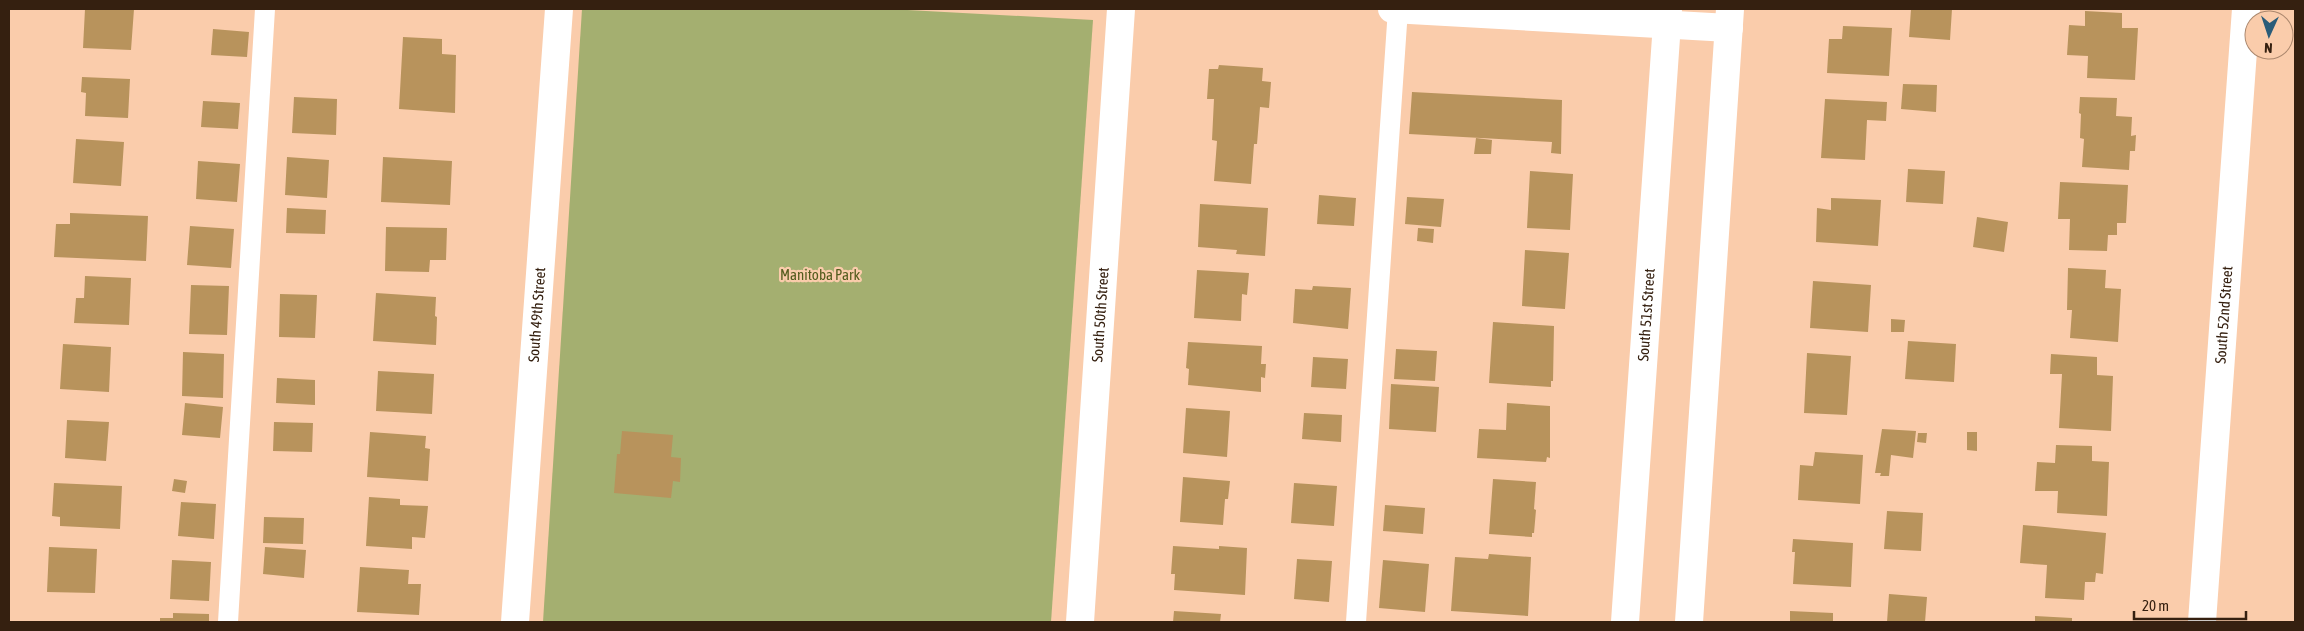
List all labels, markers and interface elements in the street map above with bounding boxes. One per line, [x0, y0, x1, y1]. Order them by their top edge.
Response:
north arrow [2244, 10, 2294, 60]
text: N [2264, 40, 2273, 56]
street label: South 52nd Street [2212, 265, 2236, 364]
park label: Manitoba Park [780, 266, 860, 283]
street label: South 49th Street [525, 267, 548, 363]
street label: South 50th Street [1088, 267, 1112, 363]
street label: South 51st Street [1634, 268, 1658, 362]
scale bar [2134, 588, 2246, 620]
text: 20 m [2142, 597, 2169, 614]

